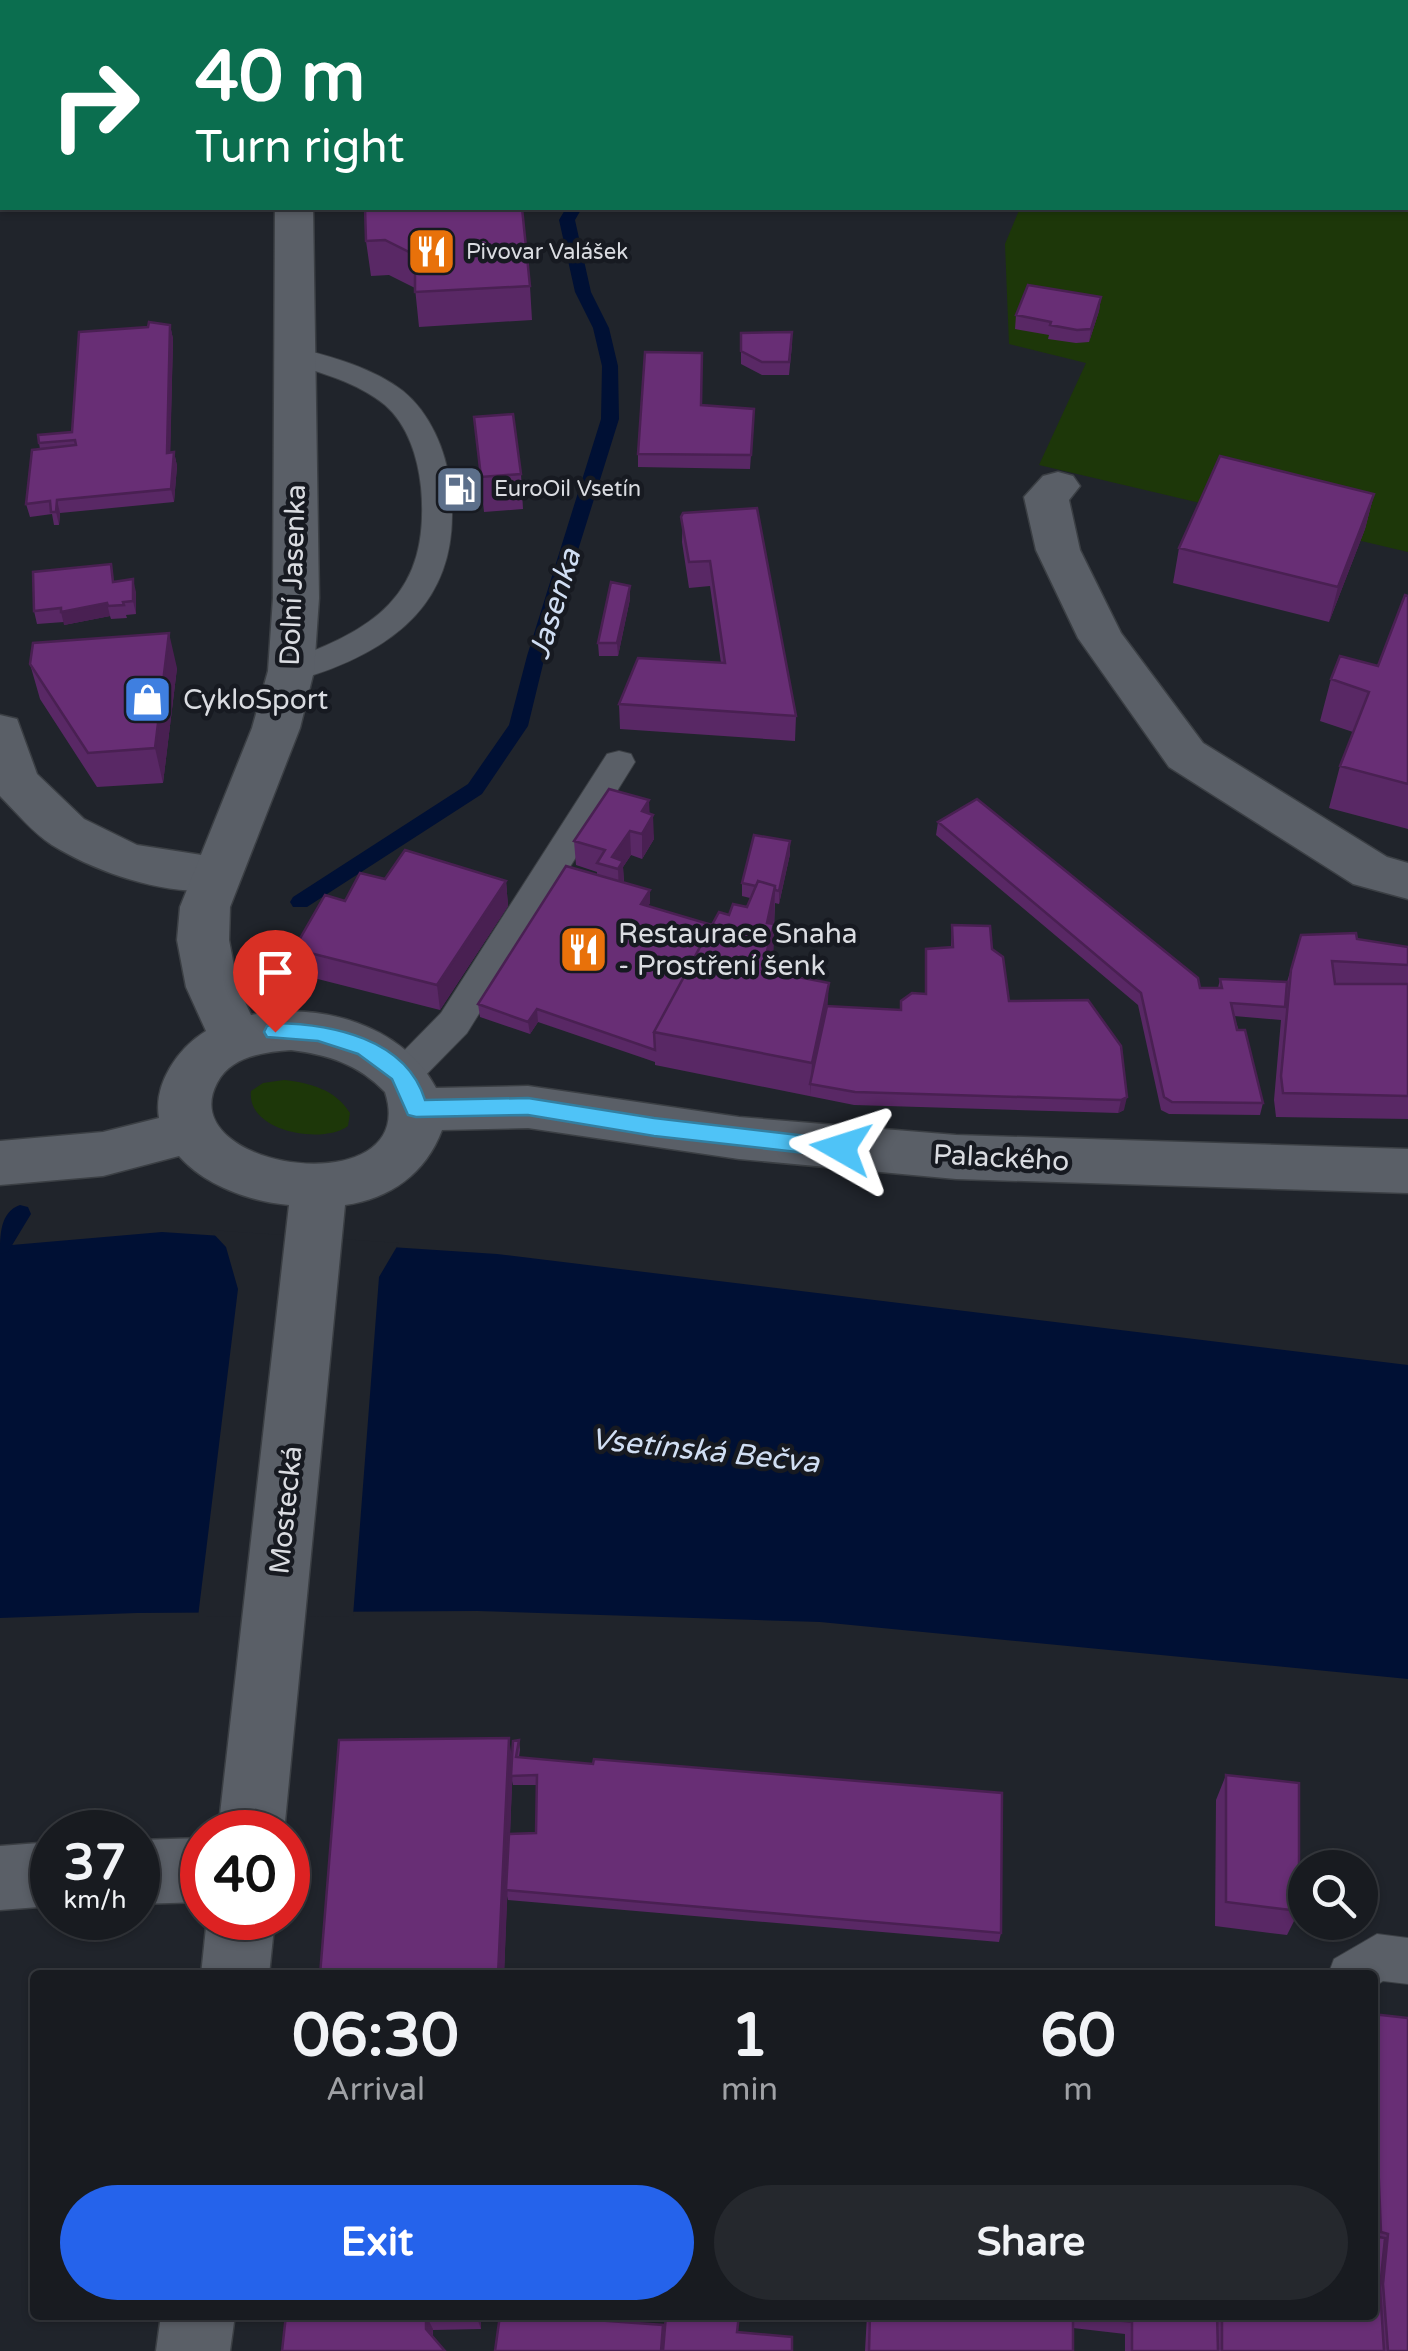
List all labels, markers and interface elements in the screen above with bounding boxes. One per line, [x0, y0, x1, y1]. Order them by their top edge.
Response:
text: 40 m [195, 36, 365, 120]
icon: right [30, 40, 160, 170]
text: Turn right [195, 121, 404, 175]
restaurant icon: Pivovar Valášek [405, 226, 457, 278]
place label: Pivovar Valášek [466, 239, 628, 265]
fuel station icon: EuroOil Vsetín [433, 463, 485, 515]
place label: EuroOil Vsetín [494, 476, 641, 502]
street label: Dolní Jasenka [273, 484, 313, 666]
water label: Jasenka [521, 543, 590, 664]
shop icon: CykloSport [122, 674, 174, 726]
place label: CykloSport [183, 683, 328, 717]
place label: Restaurace Snaha - Prostření šenk [618, 917, 858, 983]
restaurant icon: Restaurace Snaha - Prostření šenk [557, 924, 609, 976]
pin [233, 930, 318, 1033]
icon: arrive [248, 945, 303, 1000]
position arrow [789, 1096, 893, 1200]
street label: Palackého [932, 1137, 1070, 1179]
water label: Vsetínská Bečva [589, 1421, 822, 1481]
street label: Mostecká [262, 1444, 310, 1576]
speed limit sign: 40 [180, 1810, 310, 1940]
text: 37 [64, 1833, 126, 1893]
map controls [1288, 1850, 1378, 1940]
button: search [1288, 1850, 1378, 1940]
text: km/h [64, 1885, 126, 1915]
text: 06:30 [292, 2000, 459, 2072]
text: 1 [731, 2000, 768, 2072]
text: 60 [1040, 2000, 1116, 2072]
text: Arrival [326, 2071, 425, 2109]
text: min [721, 2071, 778, 2109]
text: m [1063, 2071, 1093, 2109]
button: Exit [60, 2185, 694, 2300]
button: Share [714, 2185, 1348, 2300]

